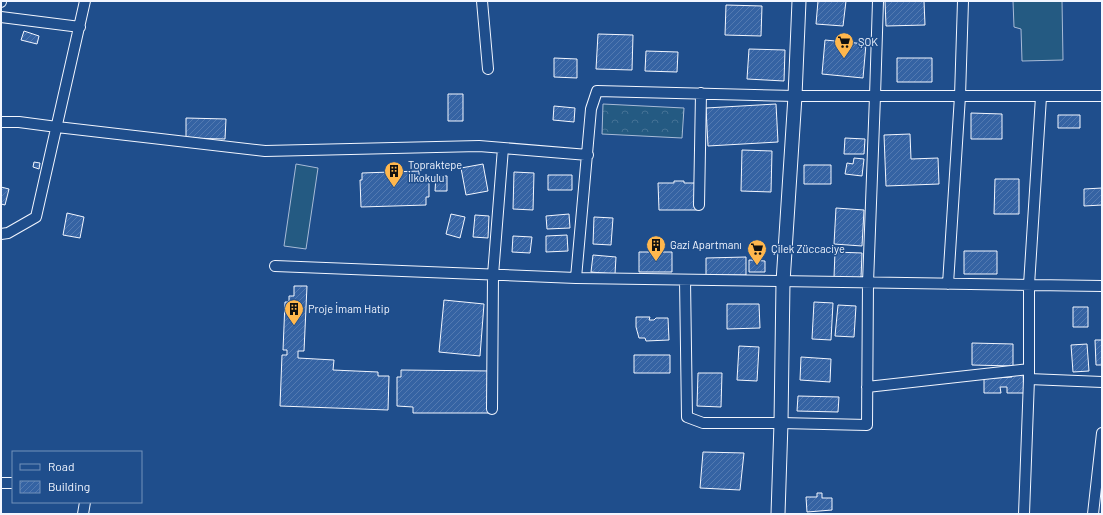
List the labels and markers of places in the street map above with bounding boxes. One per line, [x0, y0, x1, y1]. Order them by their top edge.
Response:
supermarket icon: ŞOK [833, 31, 855, 59]
place label: ŞOK [858, 35, 878, 48]
place label: Topraktepe İlkokulu [408, 158, 462, 184]
building icon: Topraktepe İlkokulu [383, 160, 405, 188]
building icon: Gazi Apartmanı [645, 234, 667, 262]
place label: Gazi Apartmanı [670, 238, 742, 251]
supermarket icon: Çilek Züccaciye [746, 238, 768, 266]
place label: Çilek Züccaciye [771, 242, 845, 255]
building icon: Proje İmam Hatip [283, 298, 305, 326]
place label: Proje İmam Hatip [308, 301, 390, 315]

